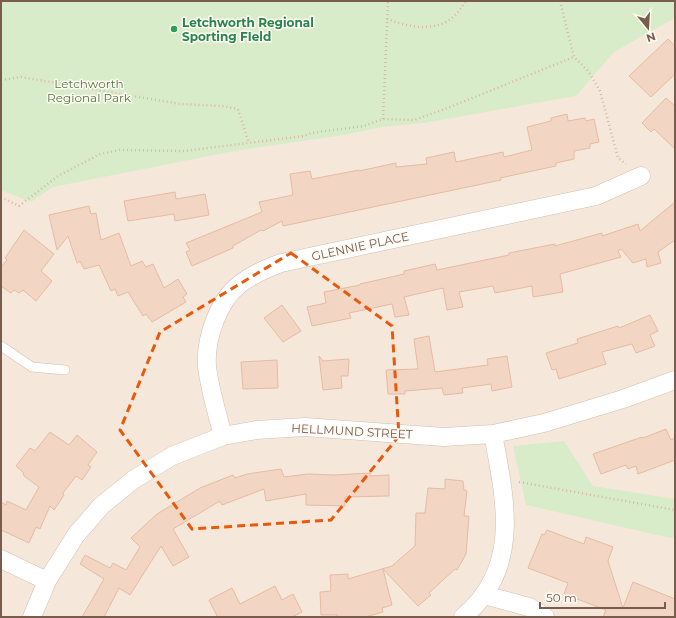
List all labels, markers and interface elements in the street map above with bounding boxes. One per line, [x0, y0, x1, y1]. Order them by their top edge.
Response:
north arrow [628, 8, 668, 48]
place label: Letchworth Regional Sporting FIeld [182, 15, 314, 44]
marker: Letchworth Regional Sporting FIeld [169, 24, 179, 34]
text: N [645, 29, 657, 46]
park label: Letchworth Regional Park [47, 76, 132, 105]
street label: GLENNIE PLACE [310, 228, 410, 264]
street label: HELLMUND STREET [291, 420, 413, 442]
scale bar [540, 584, 665, 610]
text: 50 m [546, 590, 577, 605]

